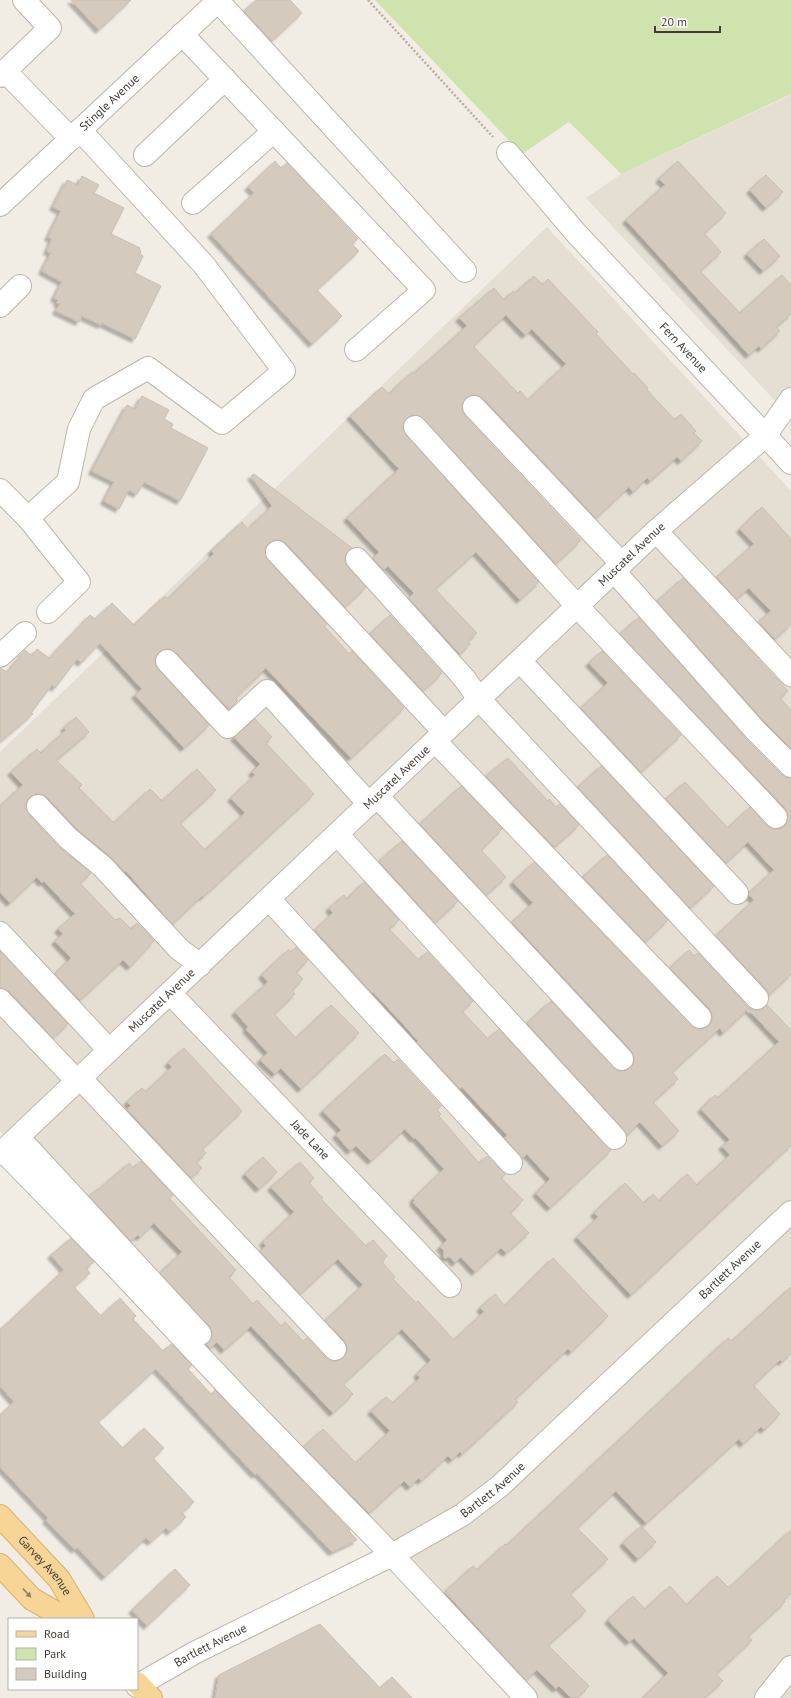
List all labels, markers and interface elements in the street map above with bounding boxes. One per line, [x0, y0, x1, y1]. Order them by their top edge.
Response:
scale bar [655, 8, 720, 34]
text: 20 m [661, 14, 687, 29]
street label: Stingle Avenue [76, 70, 142, 134]
street label: Fern Avenue [656, 319, 711, 376]
street label: Muscatel Avenue [595, 519, 668, 589]
street label: Muscatel Avenue [360, 742, 433, 812]
street label: Muscatel Avenue [125, 965, 198, 1035]
street label: Jade Lane [287, 1115, 333, 1163]
street label: Bartlett Avenue [695, 1236, 764, 1302]
street label: Bartlett Avenue [457, 1459, 528, 1521]
street label: Garvey Avenue [15, 1532, 75, 1598]
one-way arrow [22, 1588, 31, 1598]
legend [8, 1618, 138, 1690]
street label: Bartlett Avenue [171, 1620, 249, 1670]
text: Road [44, 1626, 69, 1641]
text: Park [44, 1646, 66, 1661]
text: Building [44, 1666, 87, 1681]

